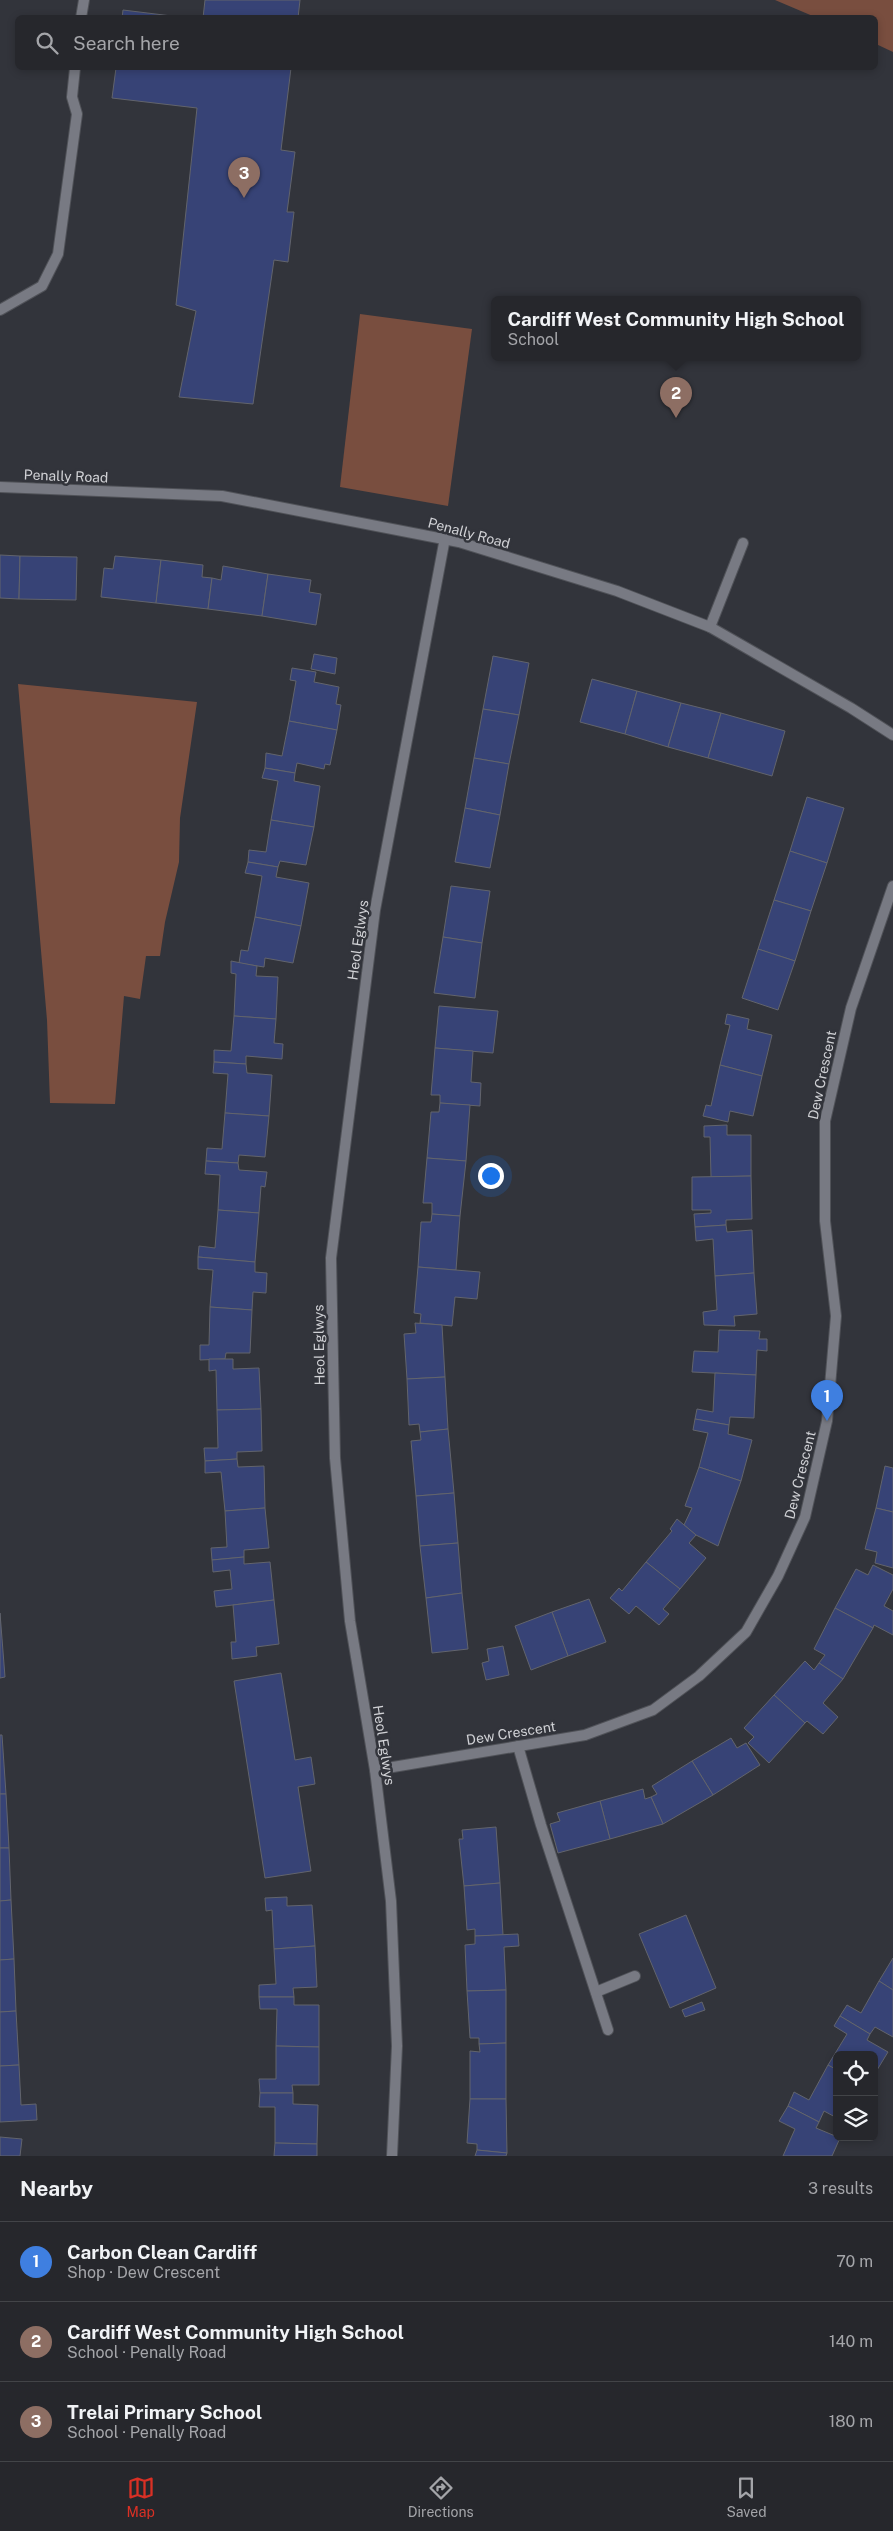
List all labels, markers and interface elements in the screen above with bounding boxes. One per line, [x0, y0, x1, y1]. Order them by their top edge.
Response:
search box [15, 15, 878, 70]
icon: search [33, 29, 61, 57]
text: Search here [73, 32, 180, 54]
pin: 3 [228, 157, 260, 198]
popup [491, 296, 861, 361]
text: Cardiff West Community High School [508, 308, 844, 330]
text: School [508, 330, 559, 349]
pin: 2 [660, 377, 692, 418]
street label: Penally Road [23, 467, 109, 485]
street label: Penally Road [426, 514, 512, 552]
street label: Heol Eglwys [344, 899, 372, 981]
street label: Dew Crescent [805, 1029, 839, 1121]
your location [478, 1163, 504, 1189]
street label: Heol Eglwys [310, 1304, 328, 1386]
pin: 1 [811, 1380, 843, 1421]
street label: Dew Crescent [781, 1429, 819, 1521]
street label: Heol Eglwys [370, 1704, 398, 1786]
street label: Dew Crescent [465, 1718, 557, 1748]
map controls [833, 2051, 878, 2141]
button: locate [833, 2051, 878, 2096]
button: layers [833, 2096, 878, 2141]
text: Nearby [20, 2176, 93, 2201]
text: 3 results [808, 2179, 873, 2198]
text: Carbon Clean Cardiff [67, 2241, 257, 2263]
text: 1 [33, 2252, 39, 2271]
text: 70 m [836, 2252, 873, 2271]
text: Shop · Dew Crescent [67, 2263, 220, 2282]
text: Cardiff West Community High School [67, 2321, 404, 2343]
text: 2 [31, 2332, 41, 2351]
text: 140 m [829, 2332, 873, 2351]
text: School · Penally Road [67, 2343, 226, 2362]
text: Trelai Primary School [67, 2401, 262, 2423]
text: 3 [31, 2412, 41, 2431]
text: 180 m [829, 2412, 873, 2431]
text: School · Penally Road [67, 2423, 226, 2442]
tab: Map [126, 2474, 155, 2520]
tab: Directions [408, 2474, 474, 2520]
tab: Saved [726, 2474, 767, 2520]

